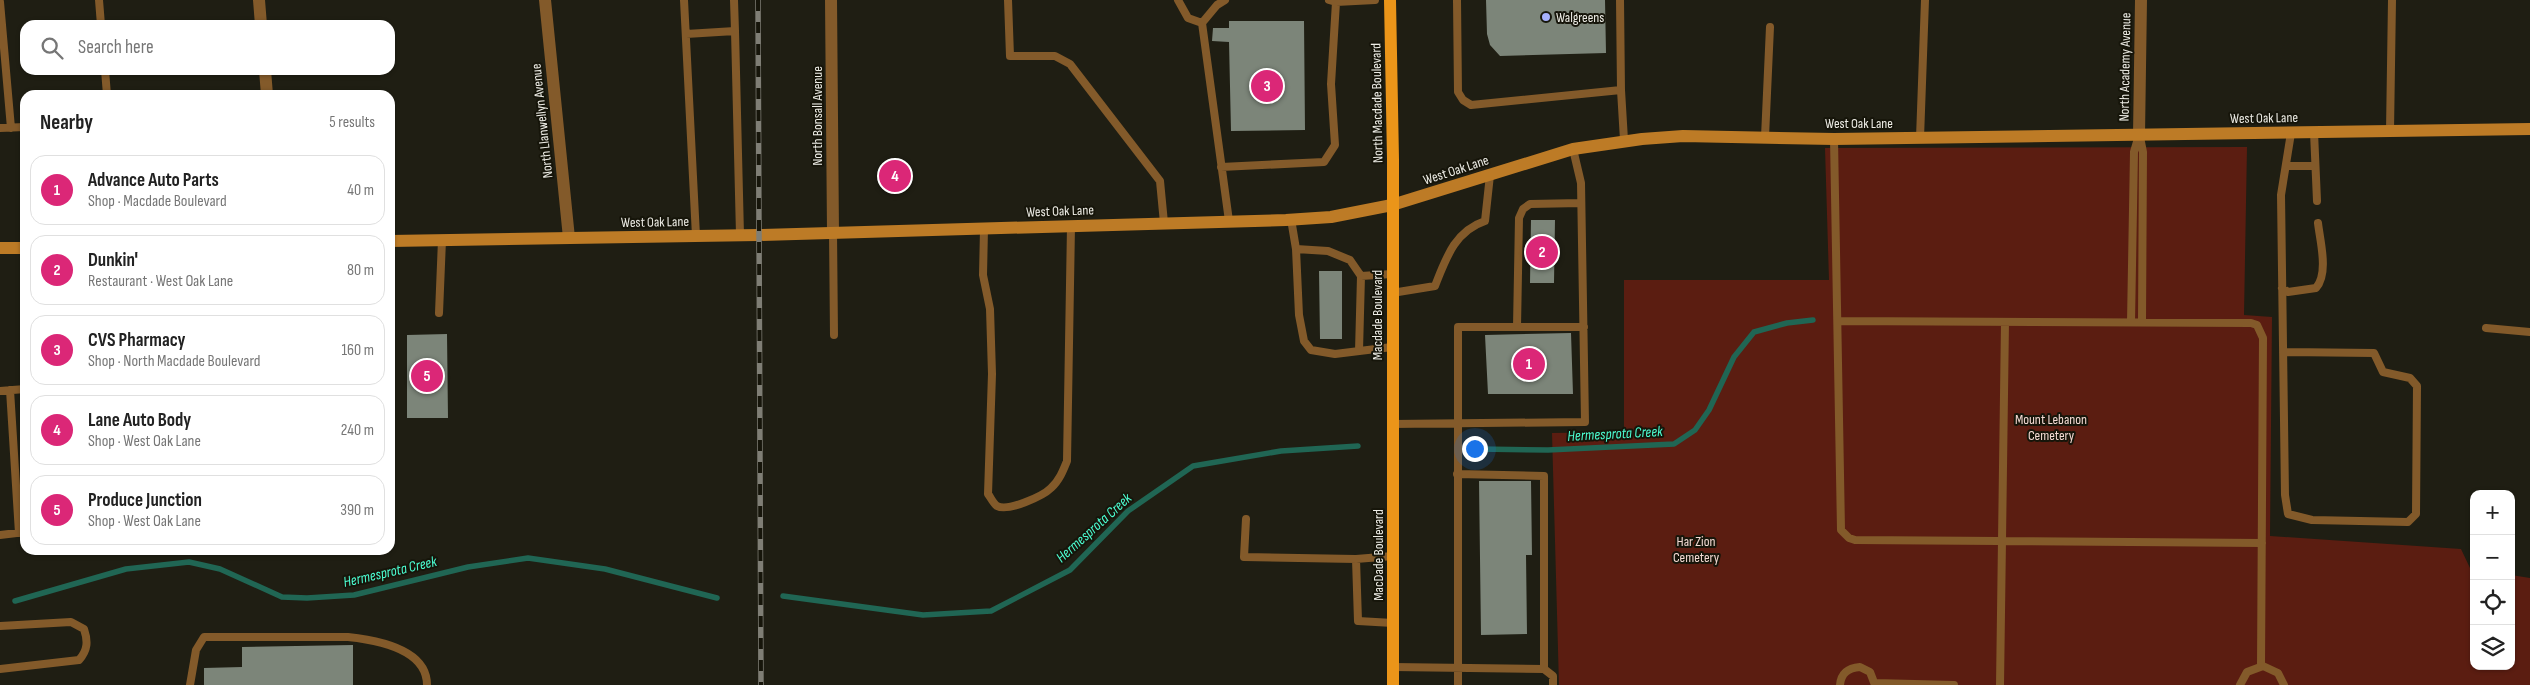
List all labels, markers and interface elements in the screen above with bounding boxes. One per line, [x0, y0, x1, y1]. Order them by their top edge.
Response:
place label: Walgreens [1556, 9, 1604, 26]
marker: Walgreens [1540, 11, 1552, 23]
street label: North Academy Avenue [2116, 12, 2134, 122]
search box [20, 20, 395, 75]
icon: search [38, 34, 66, 62]
text: Search here [78, 36, 154, 59]
street label: North Macdade Boulevard [1367, 43, 1387, 163]
street label: North Llanwellyn Avenue [528, 63, 556, 179]
street label: North Bonsall Avenue [809, 66, 826, 166]
pin: 3 [1251, 67, 1283, 105]
street label: West Oak Lane [2230, 109, 2298, 127]
text: Nearby [40, 110, 93, 135]
text: 5 results [329, 113, 375, 132]
street label: West Oak Lane [1825, 115, 1893, 132]
street label: West Oak Lane [1421, 151, 1491, 189]
pin: 4 [879, 157, 911, 195]
text: Advance Auto Parts [88, 169, 219, 192]
text: 1 [54, 181, 60, 200]
text: 40 m [347, 181, 374, 200]
text: Shop · Macdade Boulevard [88, 192, 227, 211]
street label: West Oak Lane [1026, 201, 1094, 221]
street label: West Oak Lane [621, 213, 689, 231]
pin: 2 [1526, 233, 1558, 271]
text: Dunkin' [88, 249, 138, 272]
text: 2 [53, 261, 61, 280]
text: 80 m [347, 261, 374, 280]
street label: Macdade Boulevard [1369, 270, 1386, 360]
text: Restaurant · West Oak Lane [88, 272, 233, 291]
text: CVS Pharmacy [88, 329, 186, 352]
text: 3 [53, 341, 61, 360]
text: 160 m [341, 341, 374, 360]
pin: 1 [1513, 345, 1545, 383]
text: Shop · North Macdade Boulevard [88, 352, 260, 371]
pin: 5 [411, 357, 443, 395]
text: Lane Auto Body [88, 409, 191, 432]
park label: Mount Lebanon Cemetery [2015, 411, 2087, 444]
text: 4 [53, 421, 61, 440]
text: 240 m [341, 421, 374, 440]
water label: Hermesprota Creek [1567, 422, 1664, 446]
text: Shop · West Oak Lane [88, 432, 201, 451]
your location [1462, 436, 1488, 462]
text: Produce Junction [88, 489, 202, 512]
water label: Hermesprota Creek [1052, 489, 1136, 567]
map controls [2470, 490, 2515, 670]
button: + [2470, 490, 2515, 535]
text: 5 [53, 501, 61, 520]
text: 390 m [340, 501, 374, 520]
street label: MacDade Boulevard [1370, 509, 1387, 601]
text: Shop · West Oak Lane [88, 512, 201, 531]
park label: Har Zion Cemetery [1673, 533, 1720, 566]
button: − [2470, 535, 2515, 580]
water label: Hermesprota Creek [341, 552, 439, 592]
button: locate [2470, 580, 2515, 625]
button: layers [2470, 625, 2515, 670]

